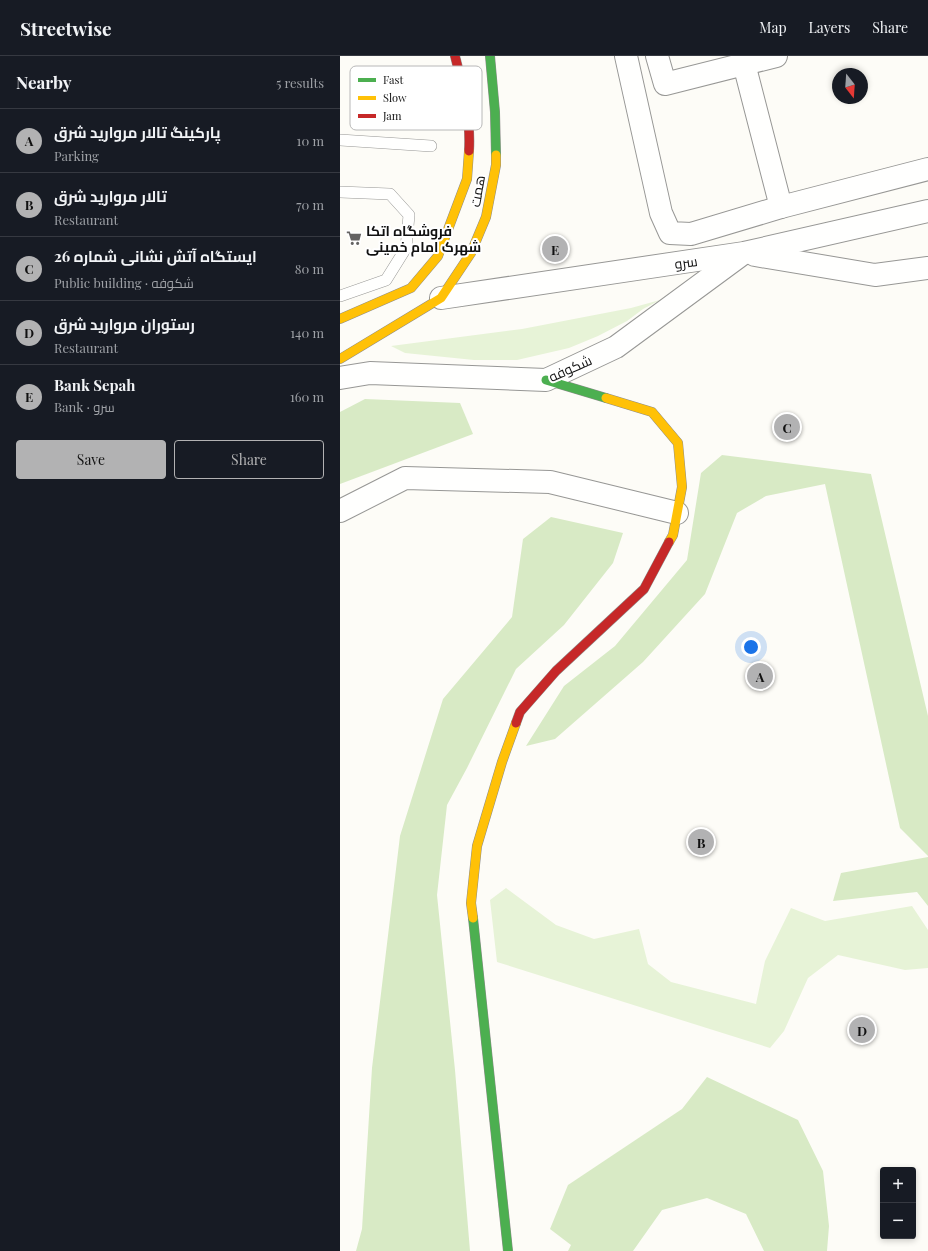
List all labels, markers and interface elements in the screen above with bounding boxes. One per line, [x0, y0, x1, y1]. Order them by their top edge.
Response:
text: Streetwise [20, 15, 112, 41]
text: Map [759, 18, 787, 37]
text: Layers [809, 18, 850, 37]
text: Share [872, 18, 908, 37]
legend [350, 66, 482, 130]
north arrow [832, 68, 868, 104]
text: Nearby [16, 71, 71, 93]
text: Fast [383, 72, 403, 87]
text: 5 results [276, 74, 324, 91]
text: Slow [383, 90, 407, 105]
text: Jam [382, 108, 402, 123]
text: پارکینگ تالار مروارید شرق [54, 122, 220, 142]
text: A [25, 132, 33, 149]
text: 10 m [297, 132, 324, 149]
text: Parking [54, 147, 99, 164]
street label: همت [465, 174, 489, 208]
text: تالار مروارید شرق [54, 186, 167, 206]
text: B [25, 196, 33, 213]
text: 70 m [296, 196, 324, 213]
text: Restaurant [54, 211, 118, 228]
place label: فروشگاه اتکا شهرک امام خمینی [366, 221, 481, 257]
supermarket icon: فروشگاه اتکا شهرک امام خمینی [345, 229, 363, 247]
pin: E [542, 234, 568, 264]
text: ایستگاه آتش نشانی شماره 26 [54, 246, 257, 266]
street label: سرو [673, 251, 699, 273]
text: C [24, 260, 34, 277]
text: 80 m [295, 260, 324, 277]
text: Public building · شکوفه [54, 274, 194, 291]
text: رستوران مروارید شرق [54, 314, 195, 334]
text: D [24, 324, 34, 341]
text: 140 m [290, 324, 324, 341]
text: Restaurant [54, 339, 118, 356]
street label: شکوفه [545, 350, 595, 386]
text: Bank Sepah [54, 375, 135, 395]
text: E [25, 388, 33, 405]
text: 160 m [290, 388, 324, 405]
text: Bank · سرو [54, 398, 115, 415]
pin: C [774, 412, 800, 442]
button: Save [16, 440, 166, 479]
button: Share [174, 440, 324, 479]
your location [741, 637, 761, 657]
pin: A [747, 661, 773, 691]
pin: B [688, 827, 714, 857]
pin: D [849, 1015, 875, 1045]
map controls [880, 1167, 916, 1239]
button: + [880, 1167, 916, 1203]
button: − [880, 1203, 916, 1239]

